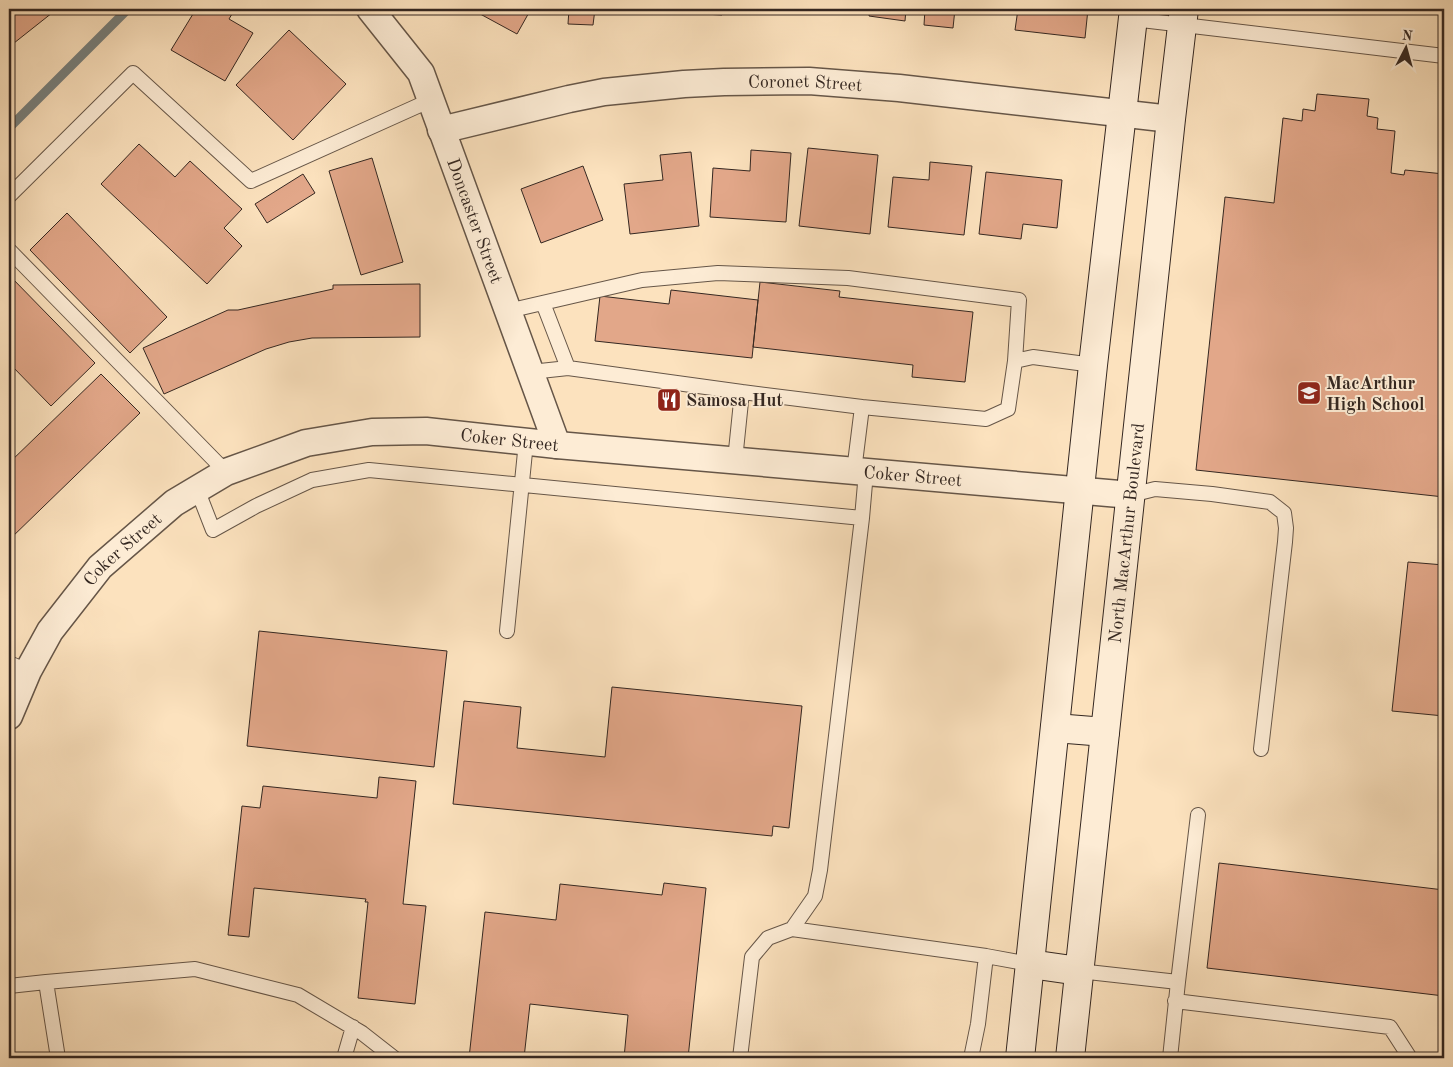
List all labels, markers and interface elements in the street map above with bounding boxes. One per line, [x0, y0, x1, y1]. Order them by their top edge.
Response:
north arrow [1380, 22, 1430, 72]
text: N [1401, 29, 1414, 44]
street label: Coronet Street [748, 73, 863, 95]
street label: Doncaster Street [443, 156, 505, 286]
place label: MacArthur High School [1326, 375, 1425, 414]
school or university icon: MacArthur High School [1296, 380, 1322, 406]
restaurant icon: Samosa Hut [656, 387, 682, 413]
place label: Samosa Hut [686, 392, 783, 410]
street label: North MacArthur Boulevard [1107, 422, 1148, 644]
street label: Coker Street [459, 427, 559, 455]
street label: Coker Street [863, 464, 963, 490]
street label: Coker Street [81, 510, 165, 590]

